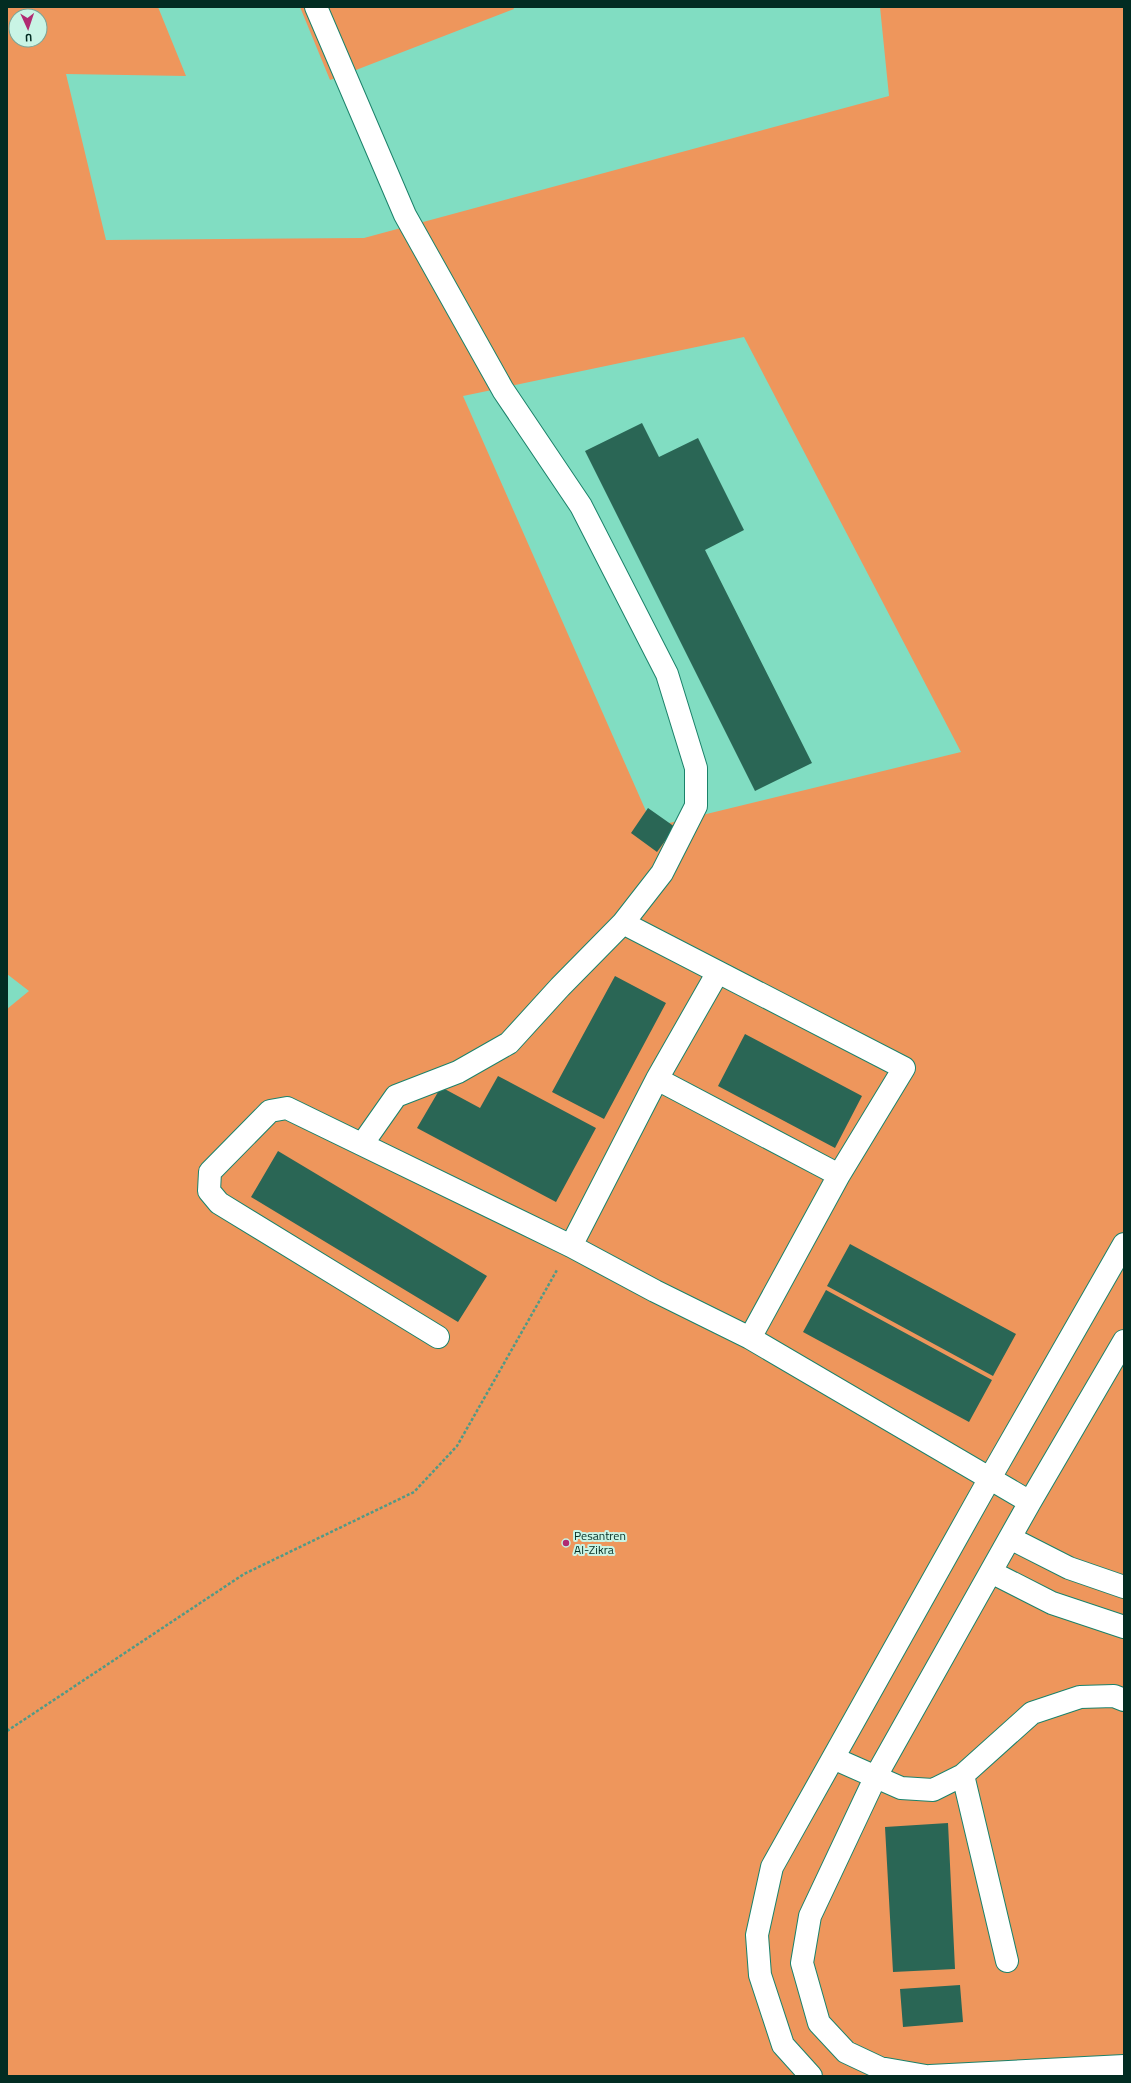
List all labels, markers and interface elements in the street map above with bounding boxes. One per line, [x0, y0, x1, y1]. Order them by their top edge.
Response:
north arrow [8, 8, 48, 48]
text: U [25, 30, 33, 46]
place label: Pesantren Al-Zikra [574, 1526, 626, 1559]
marker: Pesantren Al-Zikra [561, 1538, 571, 1548]

